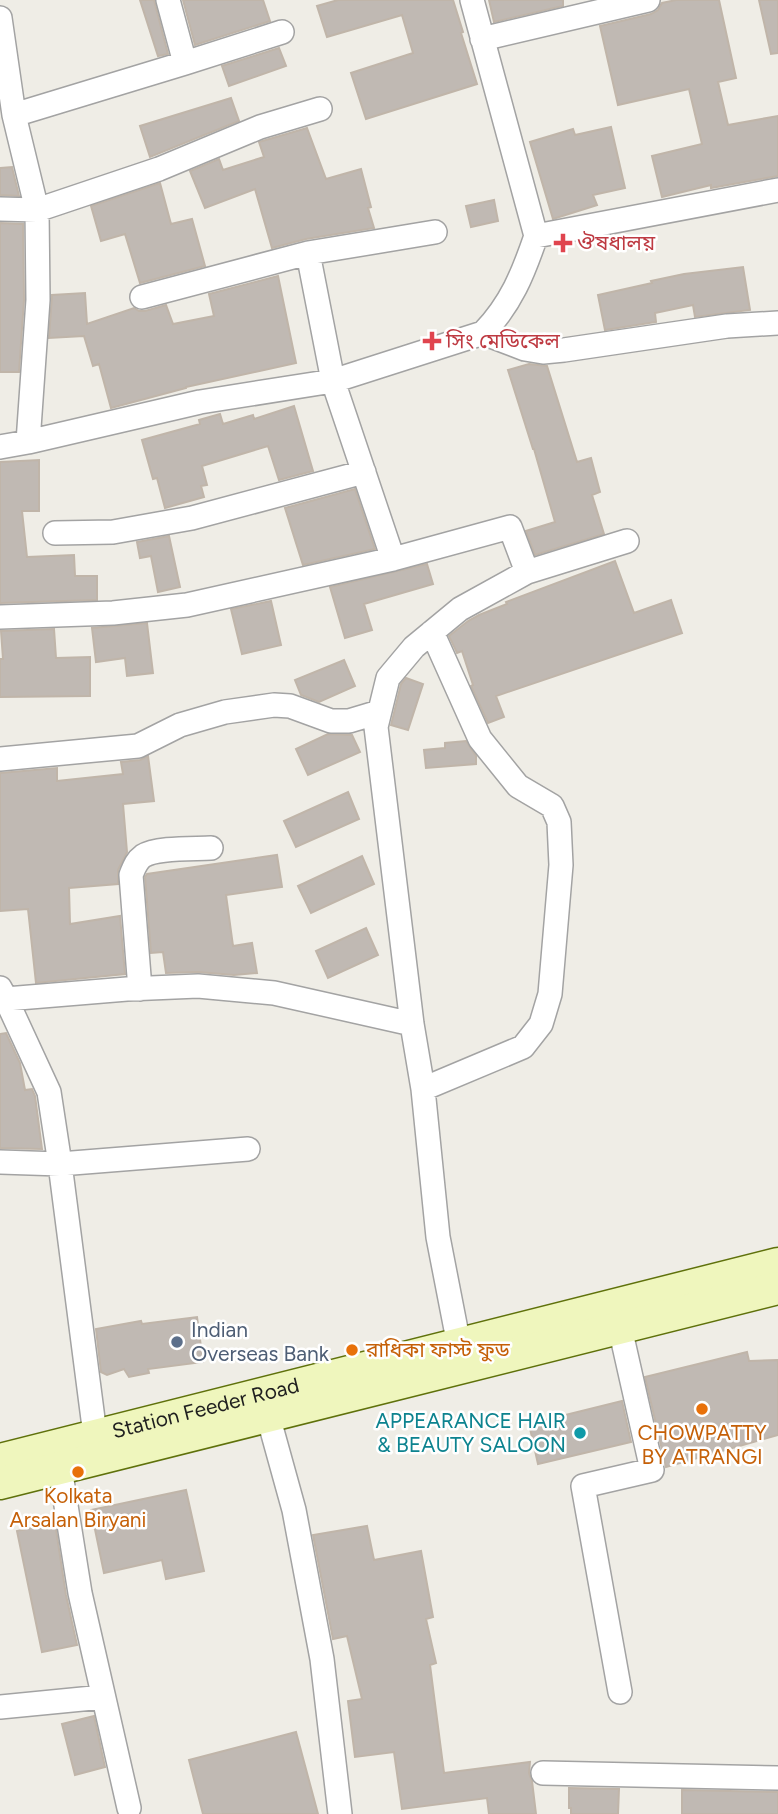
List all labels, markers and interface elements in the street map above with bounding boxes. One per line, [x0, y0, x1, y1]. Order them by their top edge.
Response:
place label: ঔষধালয় [577, 230, 656, 255]
marker: ঔষধালয় [555, 235, 571, 251]
place label: সিং মেডিকেল [445, 328, 561, 353]
marker: সিং মেডিকেল [424, 333, 440, 349]
place label: Indian Overseas Bank [191, 1317, 330, 1366]
marker: Indian Overseas Bank [169, 1334, 185, 1350]
place label: রাধিকা ফাস্ট ফুড [365, 1337, 511, 1362]
marker: রাধিকা ফাস্ট ফুড [344, 1342, 360, 1358]
street label: Station Feeder Road [109, 1372, 302, 1443]
marker: CHOWPATTY BY ATRANGI [694, 1401, 710, 1417]
place label: APPEARANCE HAIR & BEAUTY SALOON [376, 1408, 566, 1457]
place label: CHOWPATTY BY ATRANGI [637, 1420, 767, 1469]
marker: APPEARANCE HAIR & BEAUTY SALOON [572, 1425, 588, 1441]
marker: Kolkata Arsalan Biryani [70, 1464, 86, 1480]
place label: Kolkata Arsalan Biryani [10, 1483, 146, 1532]

